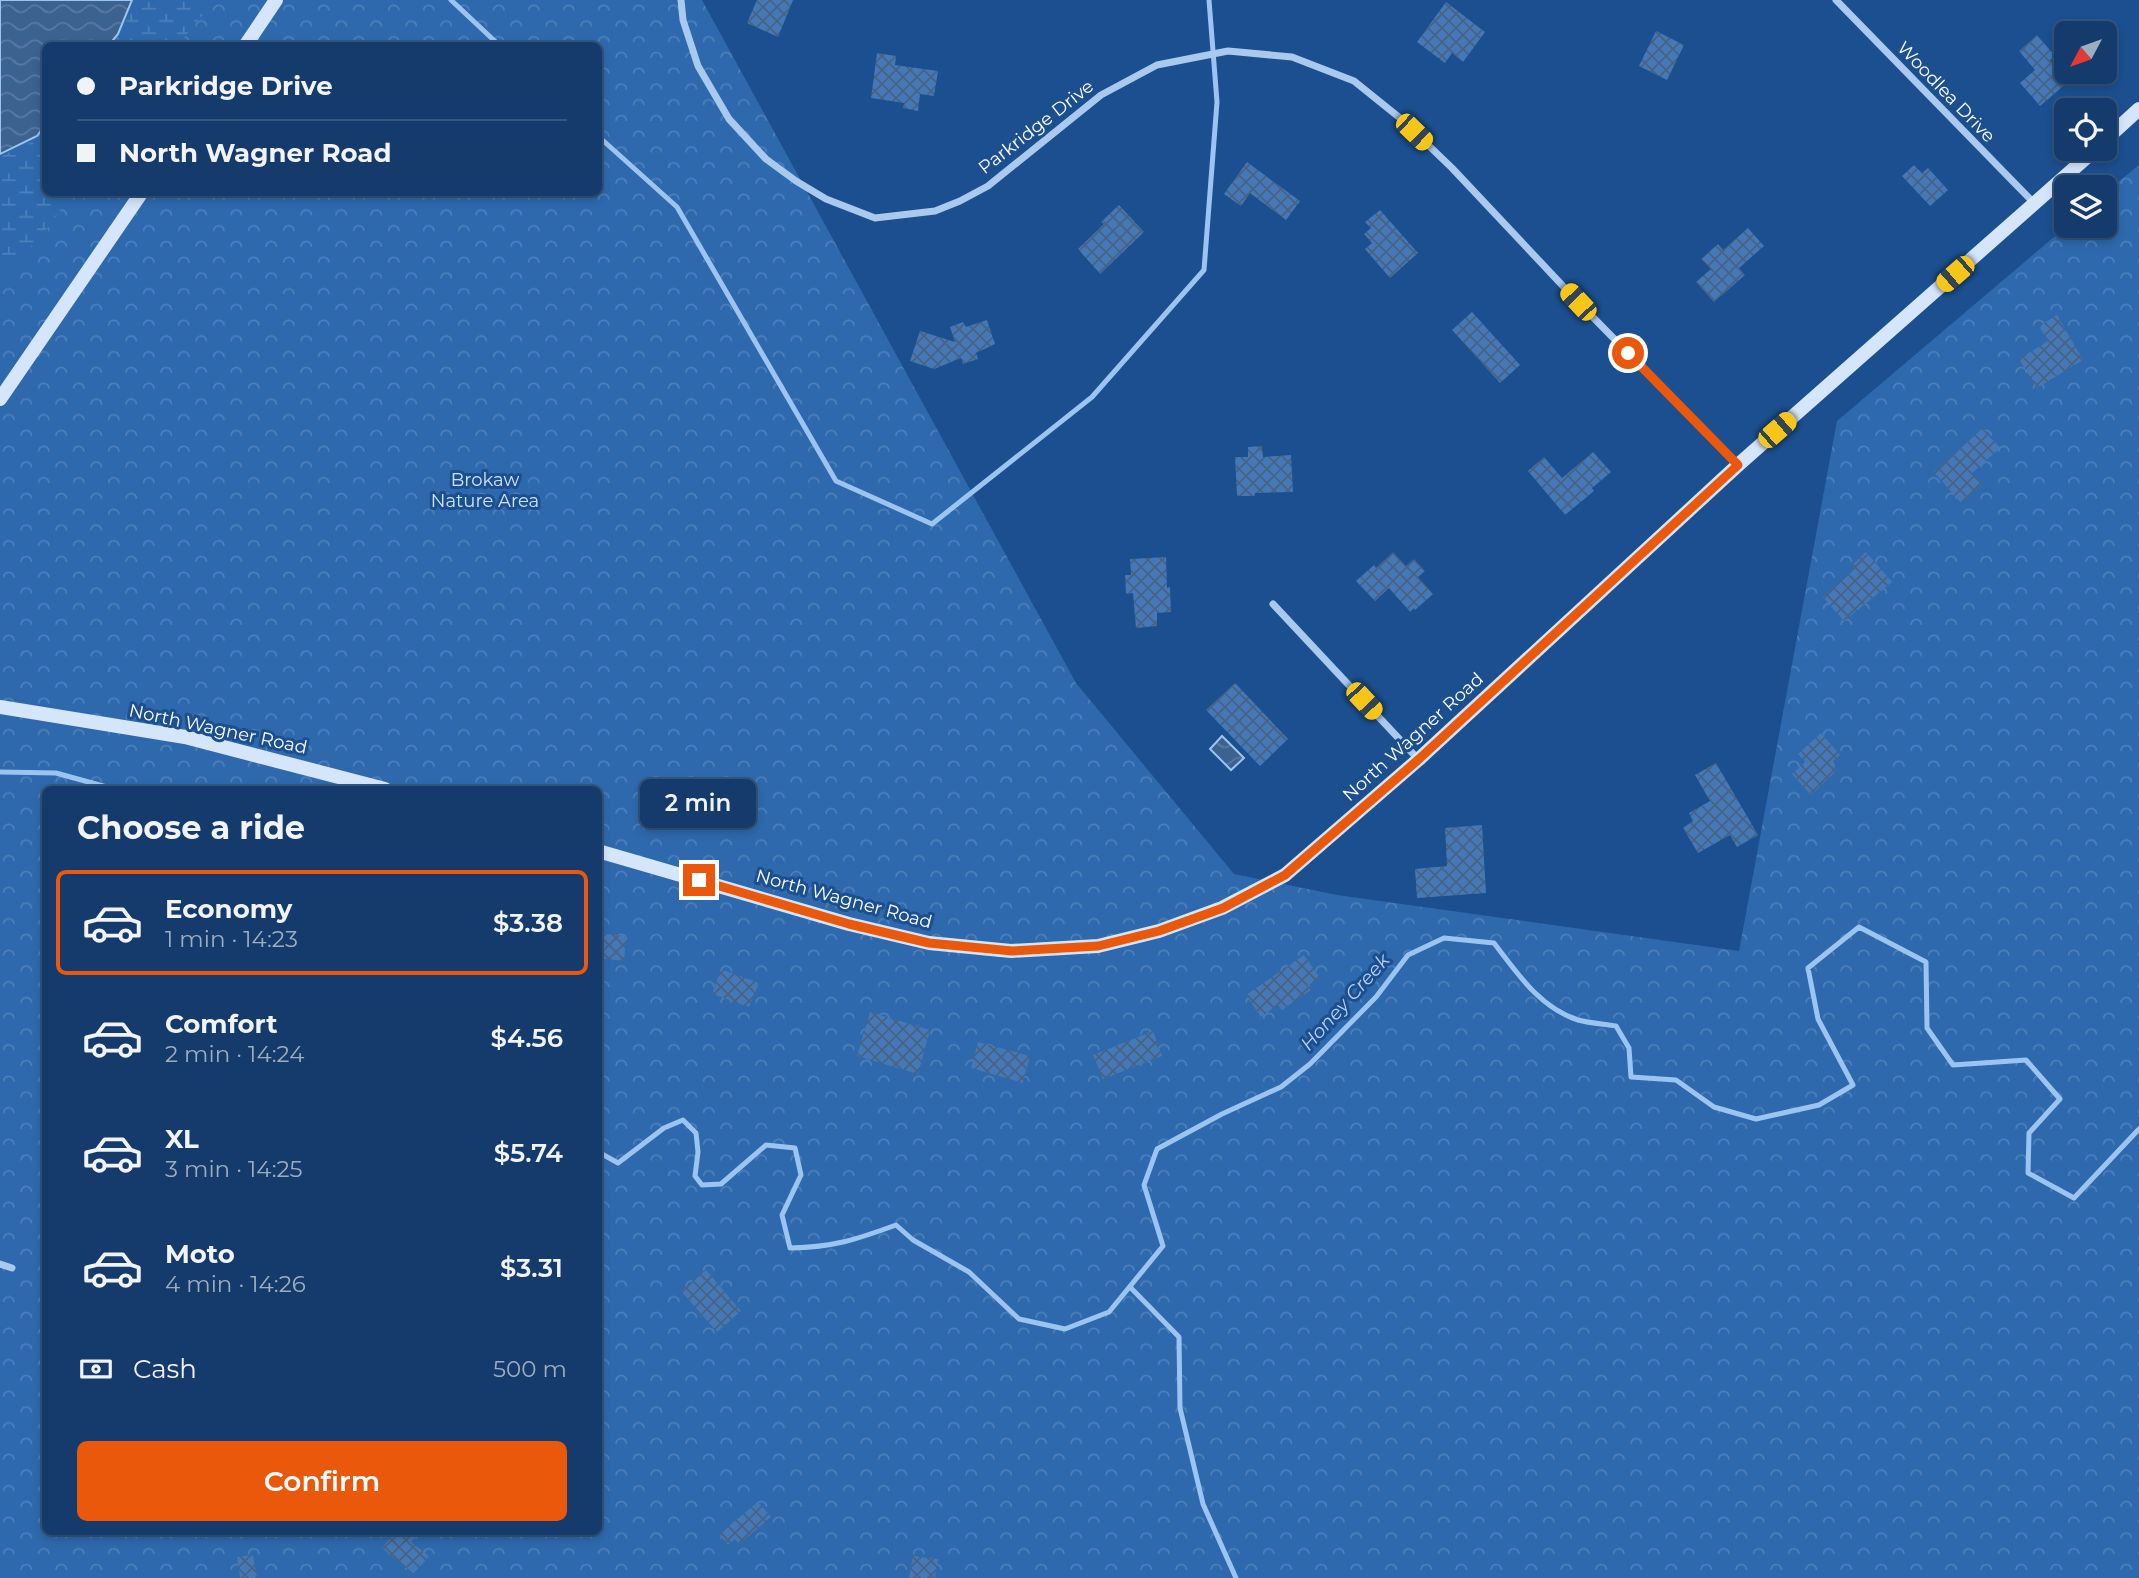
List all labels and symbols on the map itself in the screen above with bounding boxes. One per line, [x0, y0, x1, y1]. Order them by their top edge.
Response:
north arrow [2054, 21, 2118, 84]
street label: Woodlea Drive [1892, 37, 2000, 147]
street label: Parkridge Drive [974, 75, 1098, 179]
car [1392, 110, 1437, 154]
car [1933, 252, 1978, 296]
car [1556, 279, 1601, 325]
route start [1612, 337, 1644, 369]
car [1755, 408, 1800, 452]
park label: Brokaw Nature Area [431, 469, 539, 512]
street label: North Wagner Road [1338, 668, 1488, 806]
car [1342, 678, 1387, 724]
street label: North Wagner Road [127, 699, 309, 759]
callout: 2 min [641, 778, 757, 828]
route end [683, 864, 715, 896]
street label: North Wagner Road [753, 865, 935, 933]
water label: Honey Creek [1296, 948, 1395, 1055]

